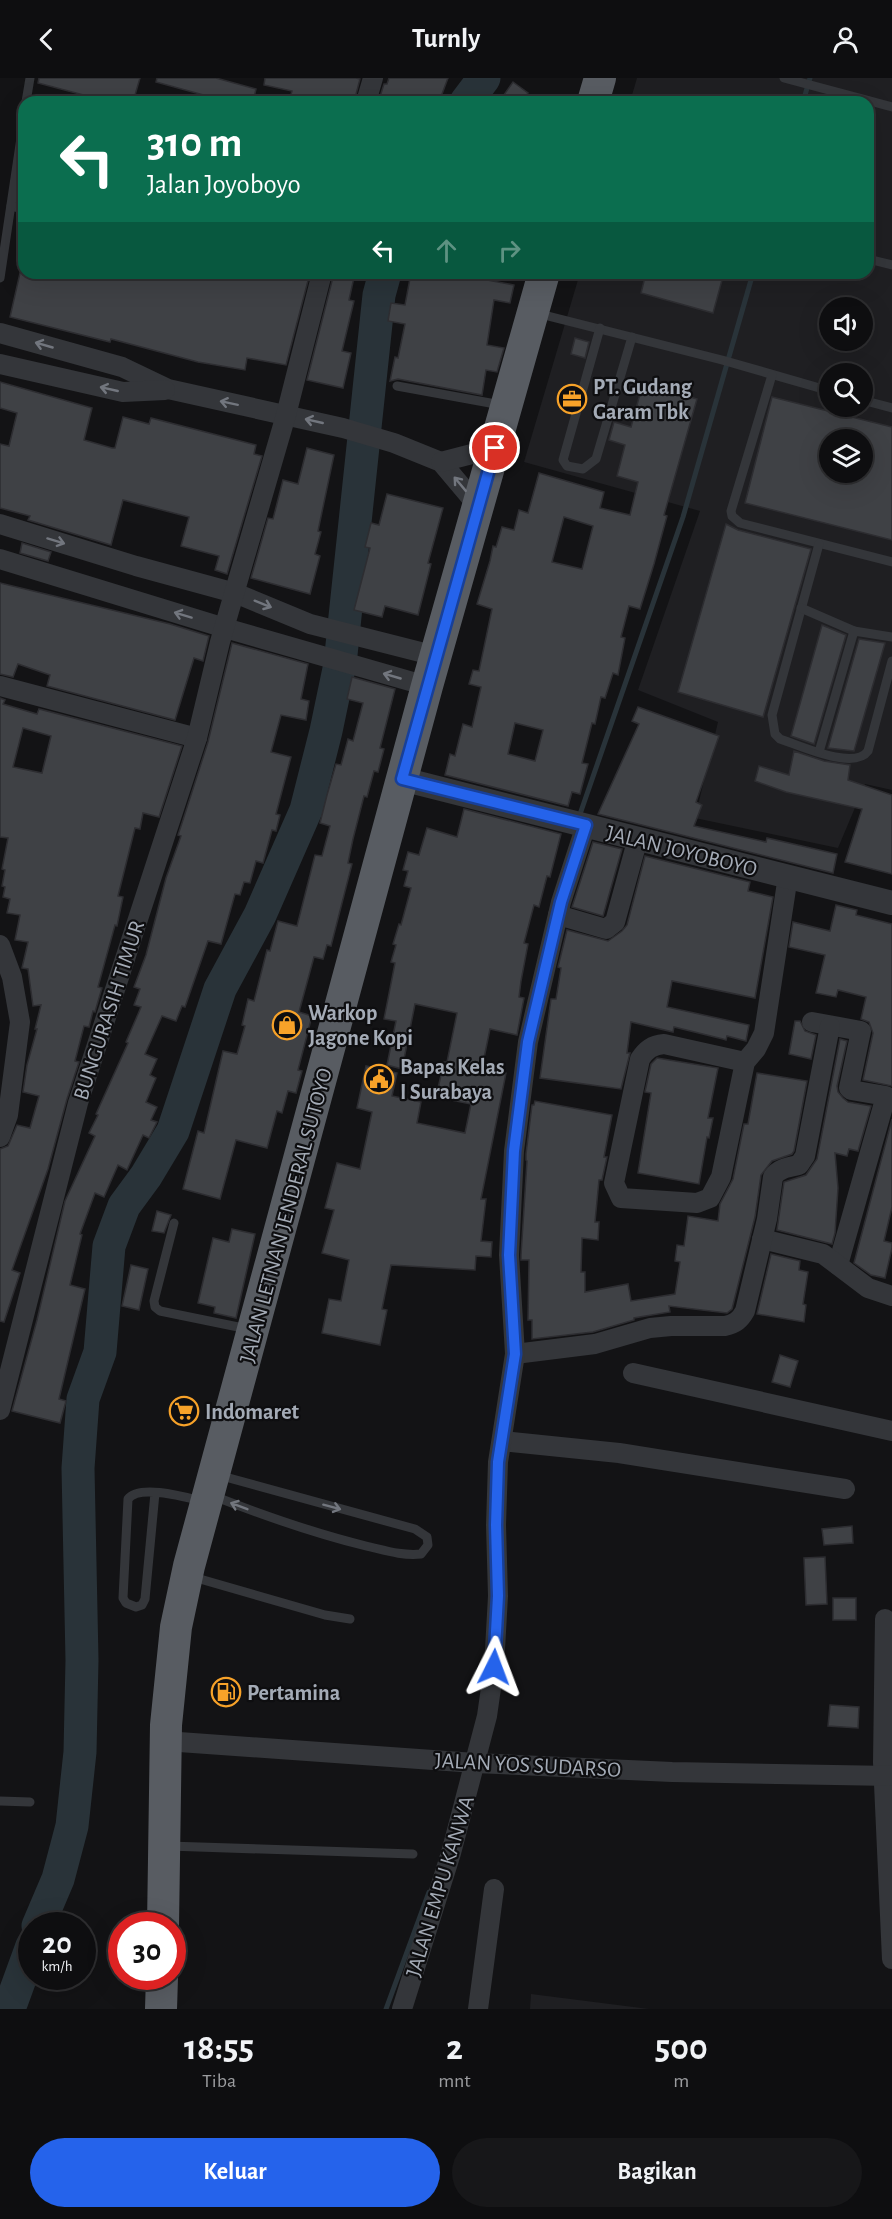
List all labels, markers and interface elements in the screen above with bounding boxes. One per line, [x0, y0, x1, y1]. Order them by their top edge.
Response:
icon: back [30, 23, 63, 56]
icon: person [829, 23, 862, 56]
text: Turnly [412, 25, 480, 52]
icon: left [48, 120, 126, 198]
text: 310 m [147, 122, 242, 164]
text: Jalan Joyoboyo [147, 171, 301, 198]
icon: left [367, 234, 400, 267]
icon: ahead [430, 234, 463, 267]
icon: right [493, 234, 526, 267]
map controls [819, 297, 873, 483]
button: sound [819, 297, 873, 351]
one-way arrow [35, 339, 54, 350]
button: search [819, 363, 873, 417]
place label: PT. Gudang Garam Tbk [593, 376, 693, 423]
one-way arrow [100, 383, 120, 394]
office icon: PT. Gudang Garam Tbk [556, 383, 588, 415]
one-way arrow [220, 396, 239, 408]
one-way arrow [305, 415, 324, 427]
pin [469, 422, 520, 473]
button: layers [819, 429, 873, 483]
icon: arrive [478, 431, 511, 464]
one-way arrow [453, 477, 467, 492]
one-way arrow [46, 537, 65, 548]
one-way arrow [253, 599, 271, 610]
one-way arrow [174, 609, 193, 620]
one-way arrow [383, 670, 402, 681]
street label: JALAN JOYOBOYO [604, 822, 759, 880]
street label: BUNGURASIH TIMUR [70, 918, 148, 1103]
place label: Warkop Jagone Kopi [308, 1002, 413, 1049]
shop icon: Warkop Jagone Kopi [271, 1009, 303, 1041]
place label: Bapas Kelas I Surabaya [400, 1056, 505, 1104]
public building icon: Bapas Kelas I Surabaya [363, 1063, 395, 1095]
street label: JALAN LETNAN JENDERAL SUTOYO [236, 1066, 336, 1365]
supermarket icon: Indomaret [168, 1395, 200, 1427]
place label: Indomaret [205, 1401, 300, 1423]
one-way arrow [230, 1500, 249, 1511]
one-way arrow [323, 1502, 342, 1513]
position arrow [462, 1635, 526, 1699]
fuel station icon: Pertamina [210, 1676, 242, 1708]
place label: Pertamina [247, 1682, 341, 1704]
street label: JALAN YOS SUDARSO [434, 1749, 622, 1781]
street label: JALAN EMPU KANWA [402, 1793, 478, 1979]
speed limit sign: 30 [108, 1912, 186, 1990]
text: 20 [42, 1929, 72, 1959]
text: km/h [42, 1959, 72, 1974]
text: 18:55 [184, 2030, 254, 2066]
text: 2 [446, 2030, 463, 2066]
text: 500 [655, 2030, 708, 2066]
text: Tiba [202, 2071, 236, 2091]
text: mnt [438, 2071, 471, 2091]
text: m [673, 2071, 689, 2091]
button: Keluar [30, 2138, 440, 2207]
button: Bagikan [452, 2138, 862, 2207]

